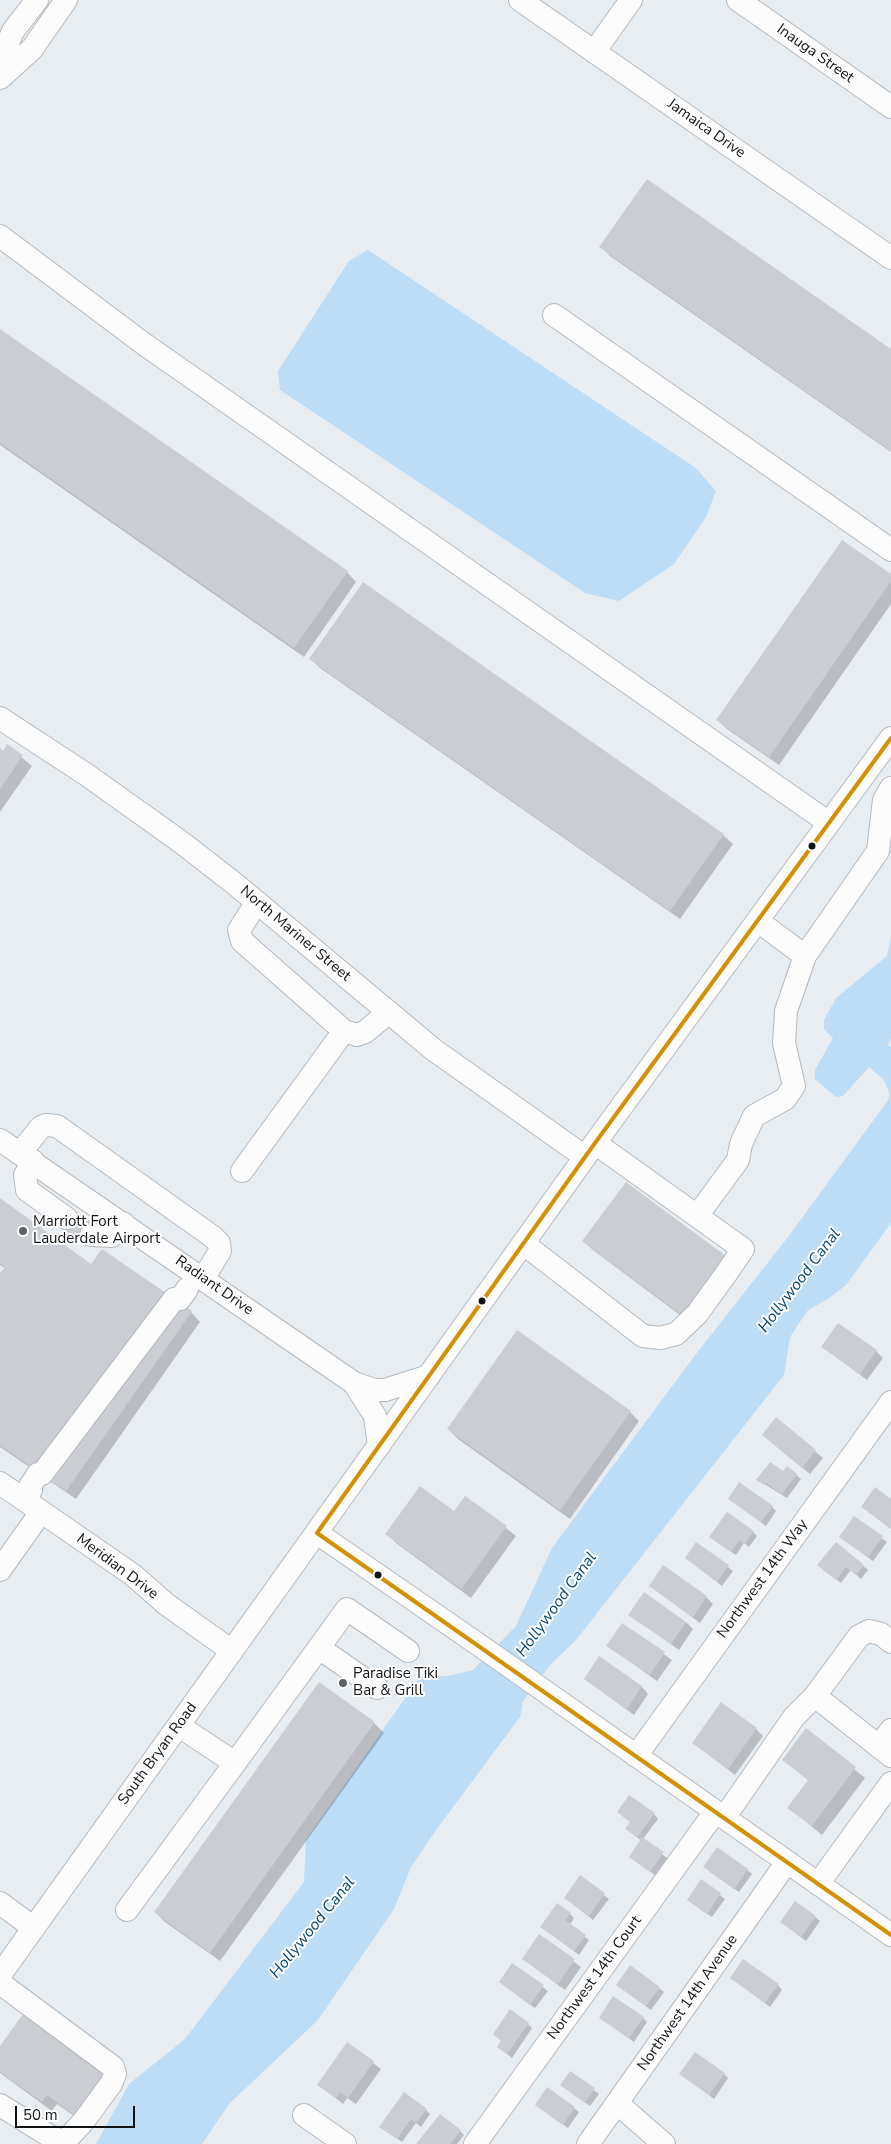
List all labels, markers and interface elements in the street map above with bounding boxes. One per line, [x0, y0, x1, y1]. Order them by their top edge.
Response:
street label: Inauga Street [773, 21, 857, 87]
street label: Jamaica Drive [663, 95, 749, 163]
unlabelled marker [807, 841, 817, 851]
street label: North Mariner Street [236, 882, 354, 986]
place label: Marriott Fort Lauderdale Airport [33, 1213, 160, 1248]
marker: Marriott Fort Lauderdale Airport [17, 1225, 29, 1237]
water label: Hollywood Canal [755, 1225, 845, 1337]
street label: Radiant Drive [171, 1252, 257, 1320]
unlabelled marker [477, 1296, 487, 1306]
street label: Northwest 14th Way [714, 1516, 812, 1642]
street label: Meridian Drive [73, 1530, 161, 1604]
water label: Hollywood Canal [513, 1549, 601, 1661]
unlabelled marker [373, 1570, 383, 1580]
place label: Paradise Tiki Bar & Grill [353, 1665, 438, 1700]
marker: Paradise Tiki Bar & Grill [337, 1677, 349, 1689]
street label: South Bryan Road [115, 1699, 201, 1809]
water label: Hollywood Canal [266, 1873, 360, 1983]
street label: Northwest 14th Court [544, 1913, 646, 2043]
street label: Northwest 14th Avenue [634, 1931, 742, 2075]
scale bar [18, 2096, 138, 2128]
text: 50 m [23, 2105, 58, 2125]

